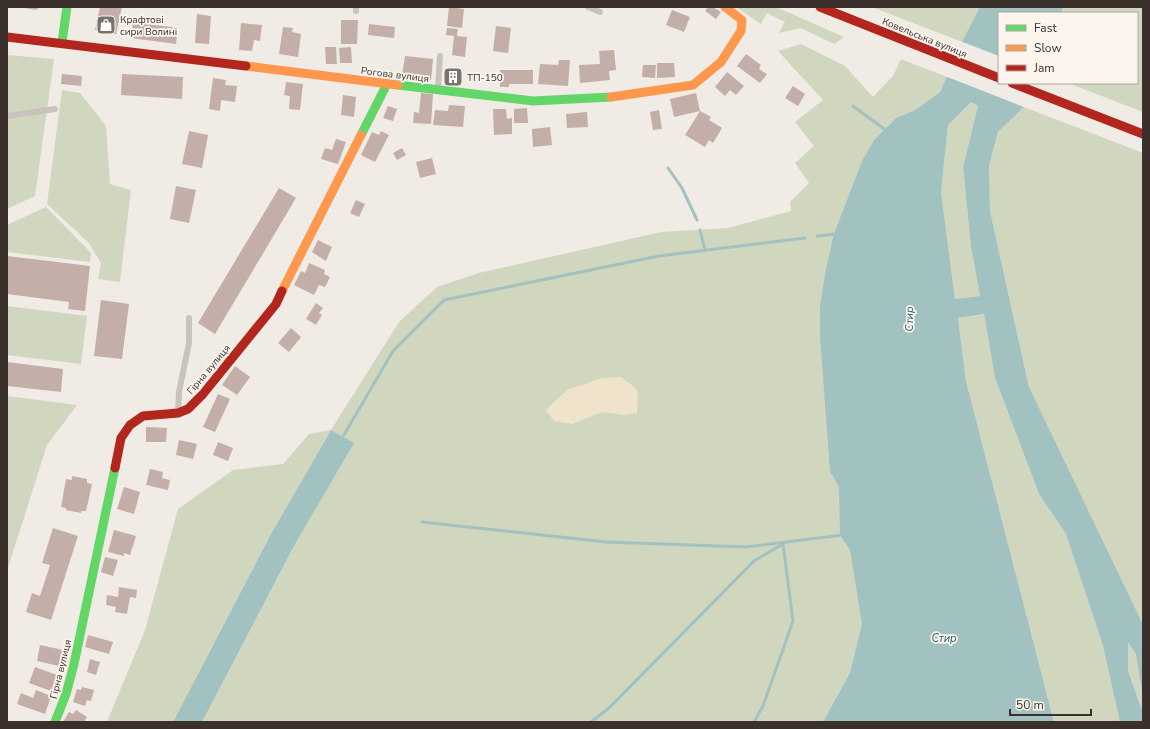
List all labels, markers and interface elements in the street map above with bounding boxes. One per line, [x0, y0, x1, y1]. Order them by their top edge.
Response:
legend [998, 12, 1138, 84]
place label: Крафтові сири Волині [120, 13, 177, 39]
shop icon: Крафтові сири Волині [95, 14, 117, 36]
street label: Ковельська вулиця [880, 14, 969, 61]
text: Fast [1034, 20, 1057, 36]
text: Slow [1034, 40, 1062, 56]
text: Jam [1033, 60, 1055, 76]
street label: Рогова вулиця [360, 64, 430, 86]
building icon: ТП-150 [442, 66, 464, 88]
place label: ТП-150 [467, 71, 503, 85]
water label: Стир [902, 306, 917, 332]
street label: Гірна вулиця [184, 342, 234, 397]
water label: Стир [931, 631, 957, 646]
street label: Гірна вулиця [47, 638, 75, 701]
scale bar [1010, 691, 1091, 717]
text: 50 m [1016, 697, 1044, 713]

